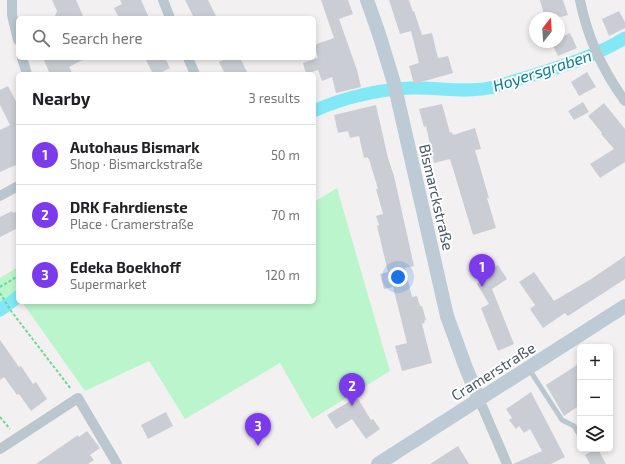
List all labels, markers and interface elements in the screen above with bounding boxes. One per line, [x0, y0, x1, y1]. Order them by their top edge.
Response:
north arrow [529, 12, 565, 48]
search box [16, 16, 316, 60]
icon: search [30, 27, 52, 49]
text: Search here [62, 29, 143, 47]
water label: Hoyersgraben [490, 45, 594, 96]
text: Nearby [32, 88, 90, 108]
text: 3 results [249, 90, 300, 106]
text: Autohaus Bismark [70, 138, 200, 156]
street label: Bismarckstraße [416, 142, 458, 252]
text: 1 [42, 147, 48, 163]
text: 50 m [271, 147, 300, 163]
text: Shop · Bismarckstraße [70, 156, 203, 172]
text: DRK Fahrdienste [70, 198, 188, 216]
text: 2 [41, 207, 49, 223]
text: 70 m [271, 207, 300, 223]
text: Place · Cramerstraße [70, 216, 194, 232]
pin: 1 [469, 254, 495, 287]
text: Edeka Boekhoff [70, 258, 181, 276]
text: 3 [41, 267, 49, 283]
text: 120 m [265, 267, 300, 283]
your location [388, 267, 408, 287]
text: Supermarket [70, 276, 147, 292]
street label: Cramerstraße [448, 338, 538, 404]
map controls [577, 344, 613, 452]
button: + [577, 344, 613, 380]
pin: 2 [339, 373, 365, 406]
button: − [577, 380, 613, 416]
pin: 3 [245, 413, 271, 446]
button: layers [577, 416, 613, 452]

